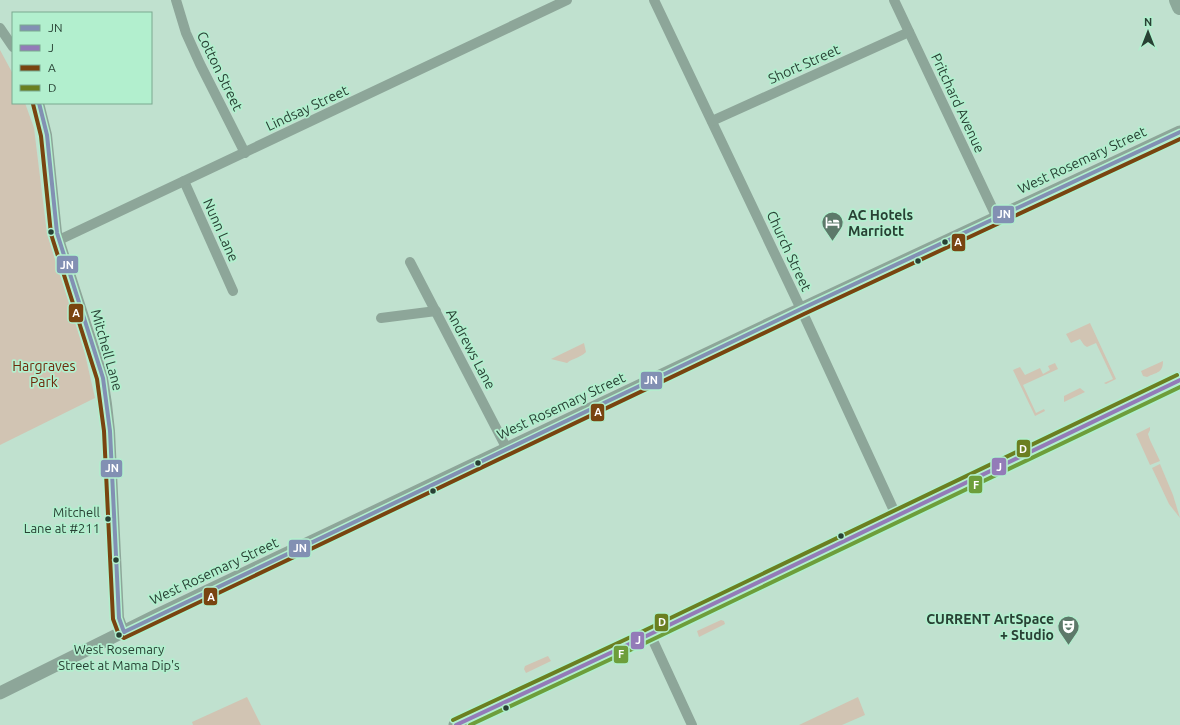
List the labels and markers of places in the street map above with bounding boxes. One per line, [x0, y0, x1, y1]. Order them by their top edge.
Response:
place label: AC Hotels Marriott [848, 207, 914, 239]
hotel icon: AC Hotels Marriott [820, 210, 846, 243]
unlabelled marker [46, 227, 56, 237]
unlabelled marker [940, 237, 950, 247]
unlabelled marker [913, 256, 923, 266]
unlabelled marker [473, 458, 483, 468]
unlabelled marker [428, 486, 438, 496]
place label: Mitchell Lane at #211 [24, 505, 101, 535]
marker: Mitchell Lane at #211 [103, 514, 113, 524]
unlabelled marker [836, 531, 846, 541]
unlabelled marker [111, 555, 121, 565]
place label: CURRENT ArtSpace + Studio [926, 611, 1054, 643]
theatre icon: CURRENT ArtSpace + Studio [1056, 614, 1082, 647]
marker: West Rosemary Street at Mama Dip's [114, 630, 124, 640]
place label: West Rosemary Street at Mama Dip's [58, 642, 180, 672]
unlabelled marker [501, 703, 511, 713]

